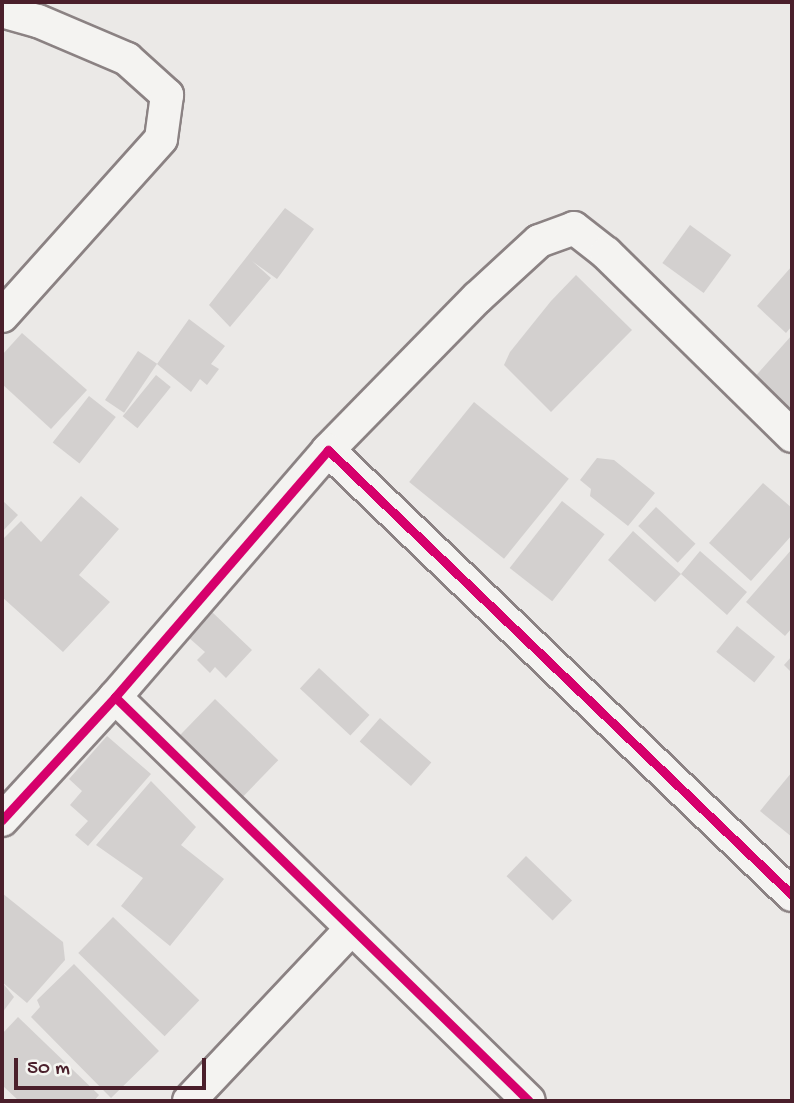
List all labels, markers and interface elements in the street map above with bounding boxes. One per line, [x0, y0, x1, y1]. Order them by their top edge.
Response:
scale bar [18, 1044, 210, 1088]
text: 50 m [27, 1057, 70, 1082]

